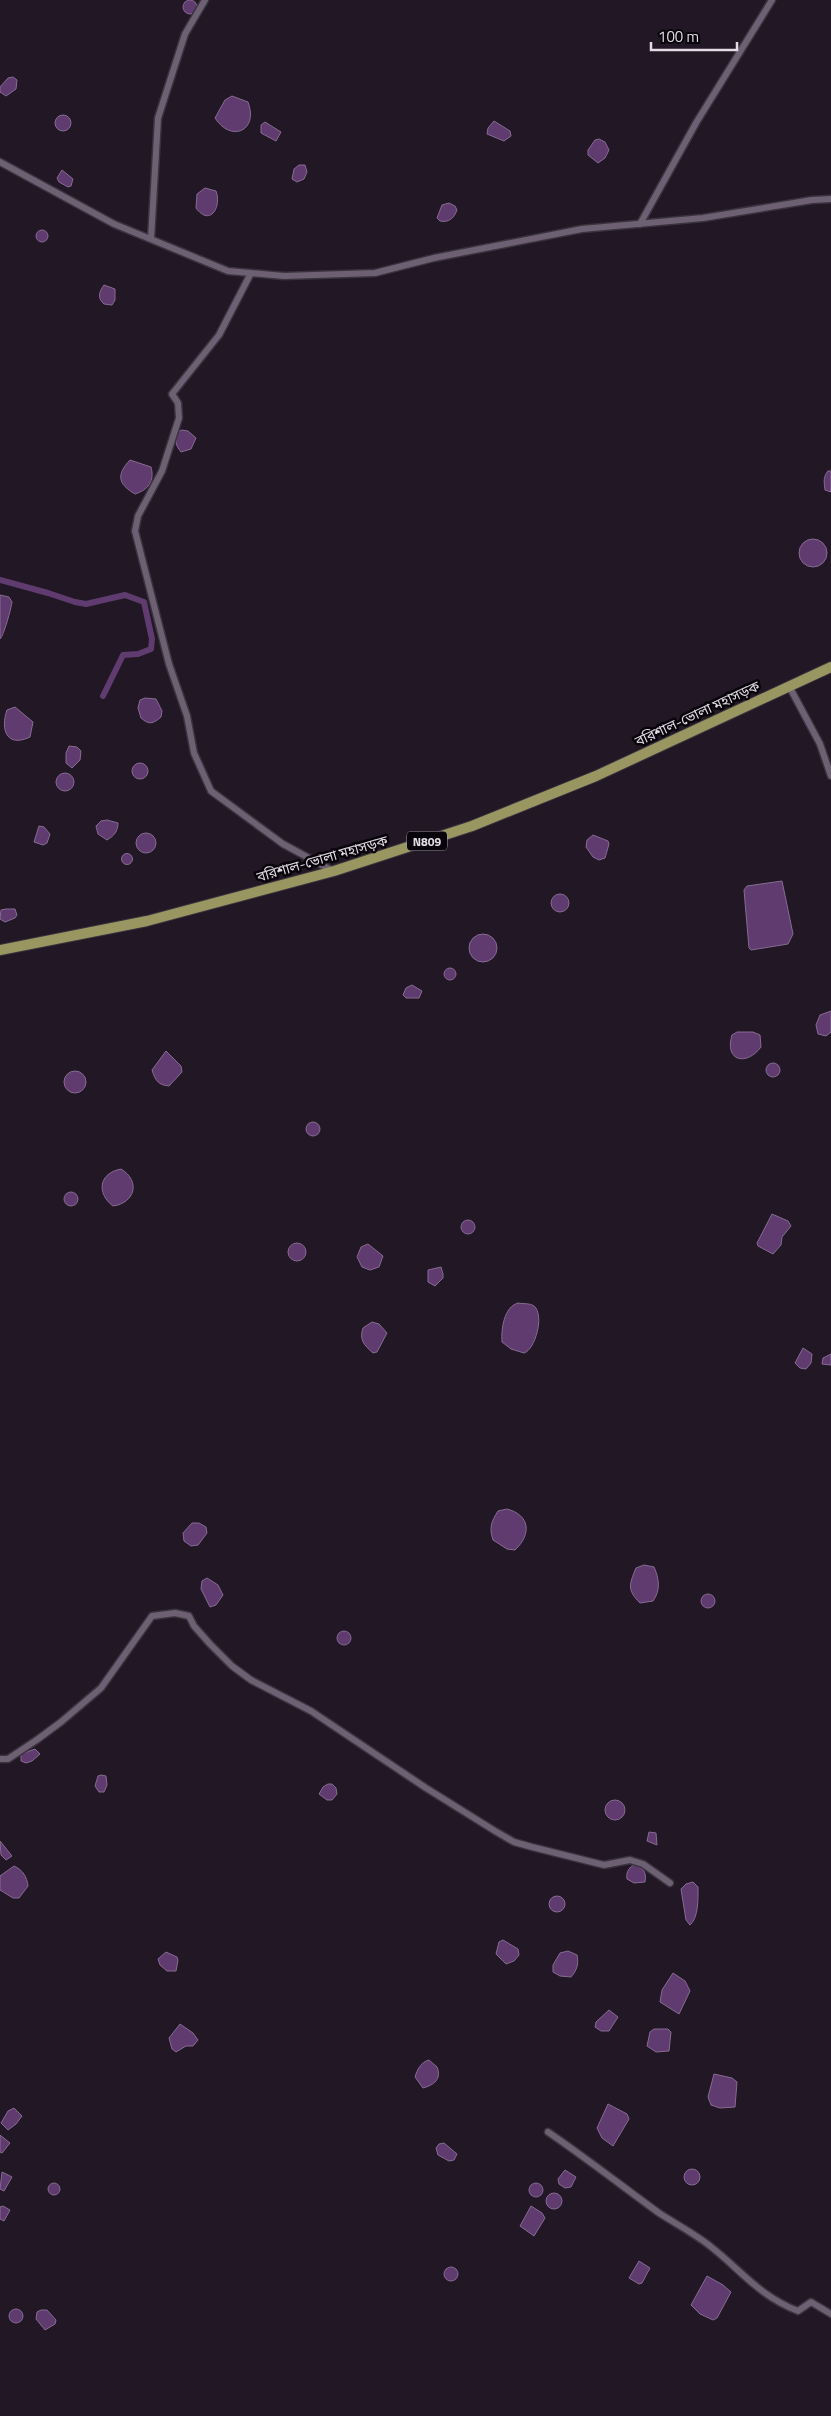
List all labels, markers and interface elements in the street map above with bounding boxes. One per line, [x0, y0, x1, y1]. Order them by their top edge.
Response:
scale bar [651, 20, 737, 52]
text: 100 m [658, 25, 699, 48]
street label: বরিশাল-ভোলা মহাসড়ক [630, 675, 763, 752]
street label: বরিশাল-ভোলা মহাসড়ক [253, 829, 391, 887]
road number: N809 [407, 831, 447, 850]

